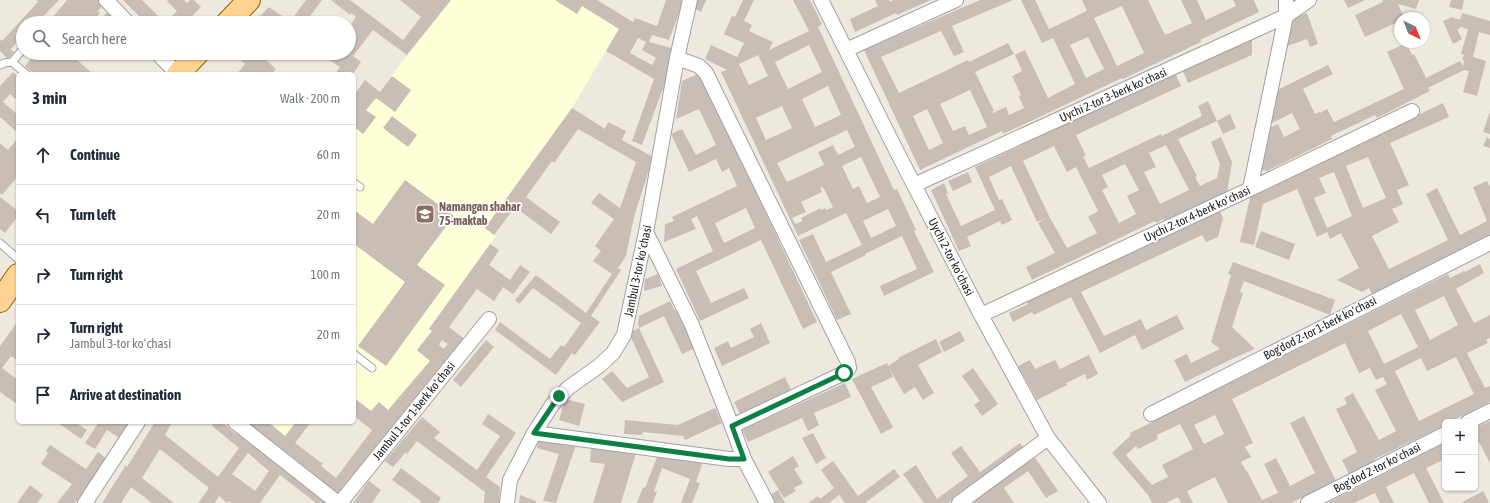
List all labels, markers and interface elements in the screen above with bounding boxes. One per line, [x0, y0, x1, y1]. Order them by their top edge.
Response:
north arrow [1394, 12, 1430, 48]
search box [16, 16, 356, 60]
icon: search [30, 27, 52, 49]
text: Search here [62, 30, 127, 47]
street label: Uychi 2-tor 3-berk koʻchasi [1057, 65, 1169, 125]
text: 3 min [32, 88, 67, 108]
text: Walk · 200 m [280, 91, 340, 106]
icon: ahead [32, 144, 54, 166]
text: Continue [70, 146, 120, 163]
text: 60 m [317, 147, 340, 162]
street label: Uychi 2-tor 4-berk koʻchasi [1142, 183, 1252, 245]
place label: Namangan shahar 75-maktab [439, 200, 521, 228]
school or university icon: Namangan shahar 75-maktab [414, 203, 436, 225]
icon: left [32, 204, 54, 226]
text: Turn left [70, 206, 116, 223]
text: 20 m [317, 207, 340, 222]
street label: Uychi 2-tor koʻchasi [925, 216, 977, 298]
street label: Jambul 3-tor koʻchasi [621, 224, 655, 318]
icon: right [32, 264, 54, 286]
text: Turn right [70, 266, 123, 283]
text: 100 m [311, 267, 340, 282]
street label: Bogʼdod 2-tor 1-berk koʻchasi [1261, 293, 1379, 363]
text: Turn right [70, 319, 123, 336]
icon: right [32, 324, 54, 346]
text: 20 m [317, 327, 340, 342]
text: Jambul 3-tor koʻchasi [70, 336, 171, 351]
street label: Jambul 1-tor 1-berk koʻchasi [370, 359, 458, 463]
route start [835, 364, 853, 382]
icon: arrive [32, 384, 54, 406]
text: Arrive at destination [70, 386, 181, 403]
route end [550, 387, 568, 405]
map controls [1442, 419, 1478, 491]
button: + [1442, 419, 1478, 455]
street label: Bog'dod 2-tor koʻchasi [1331, 440, 1423, 496]
button: − [1442, 455, 1478, 491]

